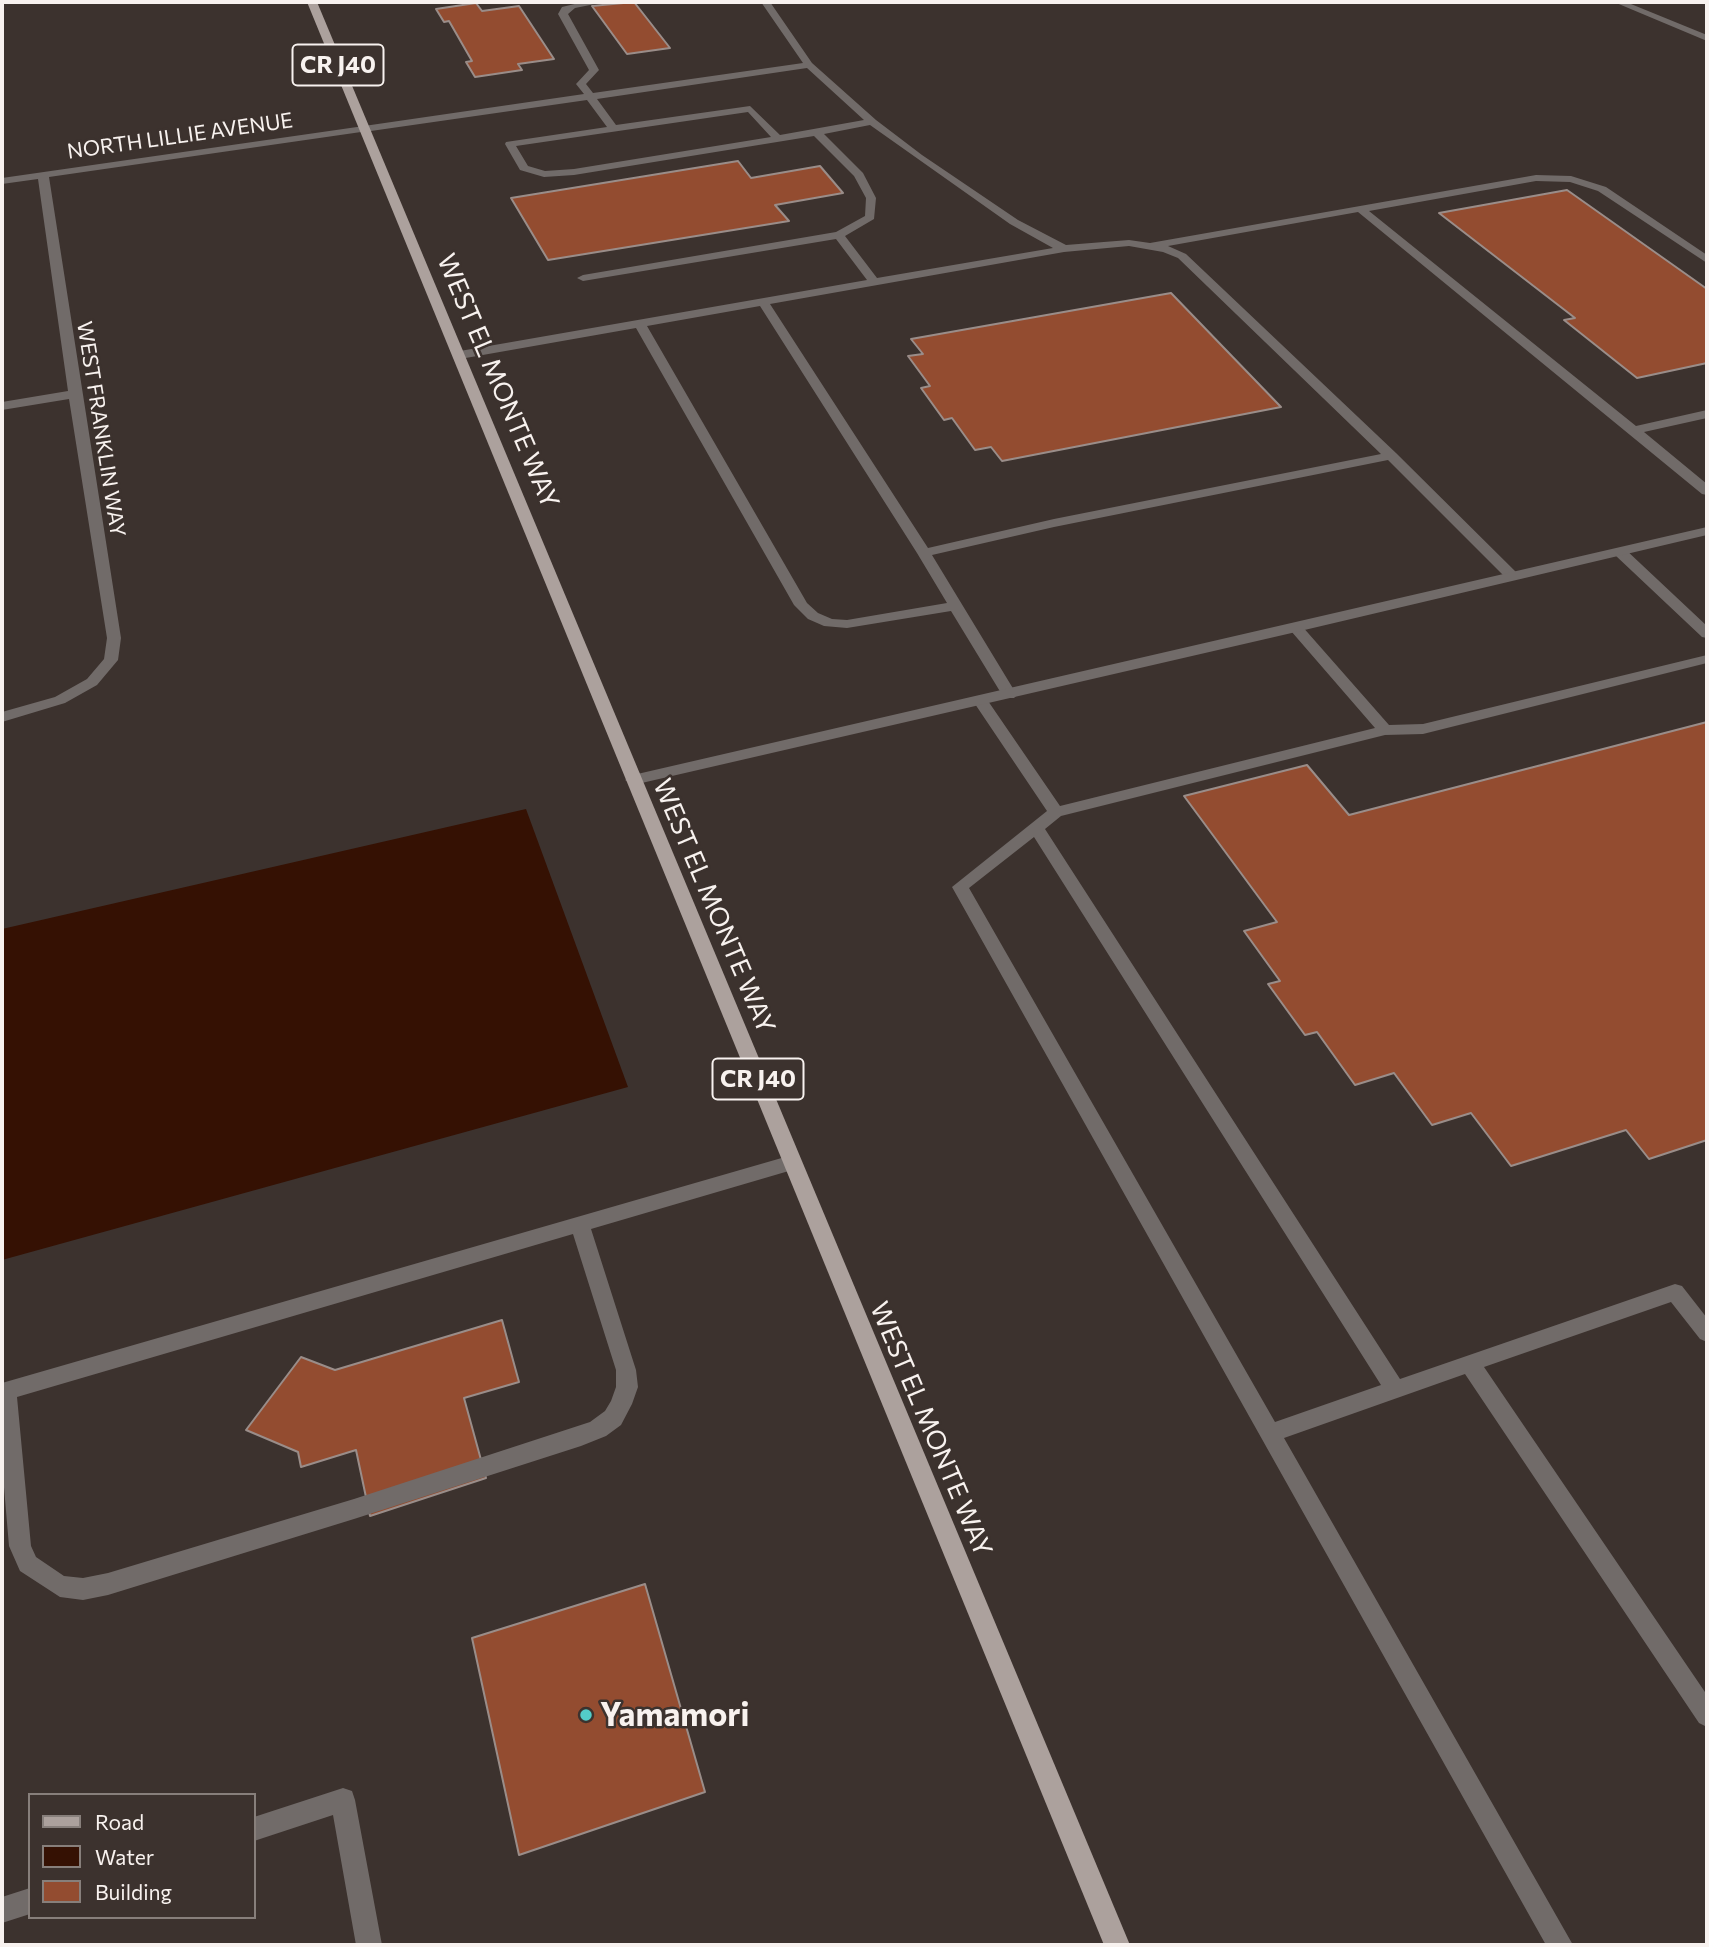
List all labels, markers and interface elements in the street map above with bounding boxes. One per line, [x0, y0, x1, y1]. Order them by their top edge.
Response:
road number: CR J40 [292, 44, 384, 86]
street label: NORTH LILLIE AVENUE [66, 108, 294, 164]
street label: WEST EL MONTE WAY [430, 249, 566, 513]
street label: WEST FRANKLIN WAY [72, 319, 130, 539]
street label: WEST EL MONTE WAY [646, 774, 782, 1038]
road number: CR J40 [712, 1058, 804, 1100]
street label: WEST EL MONTE WAY [863, 1297, 999, 1561]
place label: Yamamori [600, 1696, 749, 1734]
marker: Yamamori [578, 1707, 594, 1723]
legend [28, 1793, 256, 1919]
text: Road [95, 1809, 144, 1834]
text: Water [95, 1844, 154, 1869]
text: Building [95, 1879, 172, 1904]

